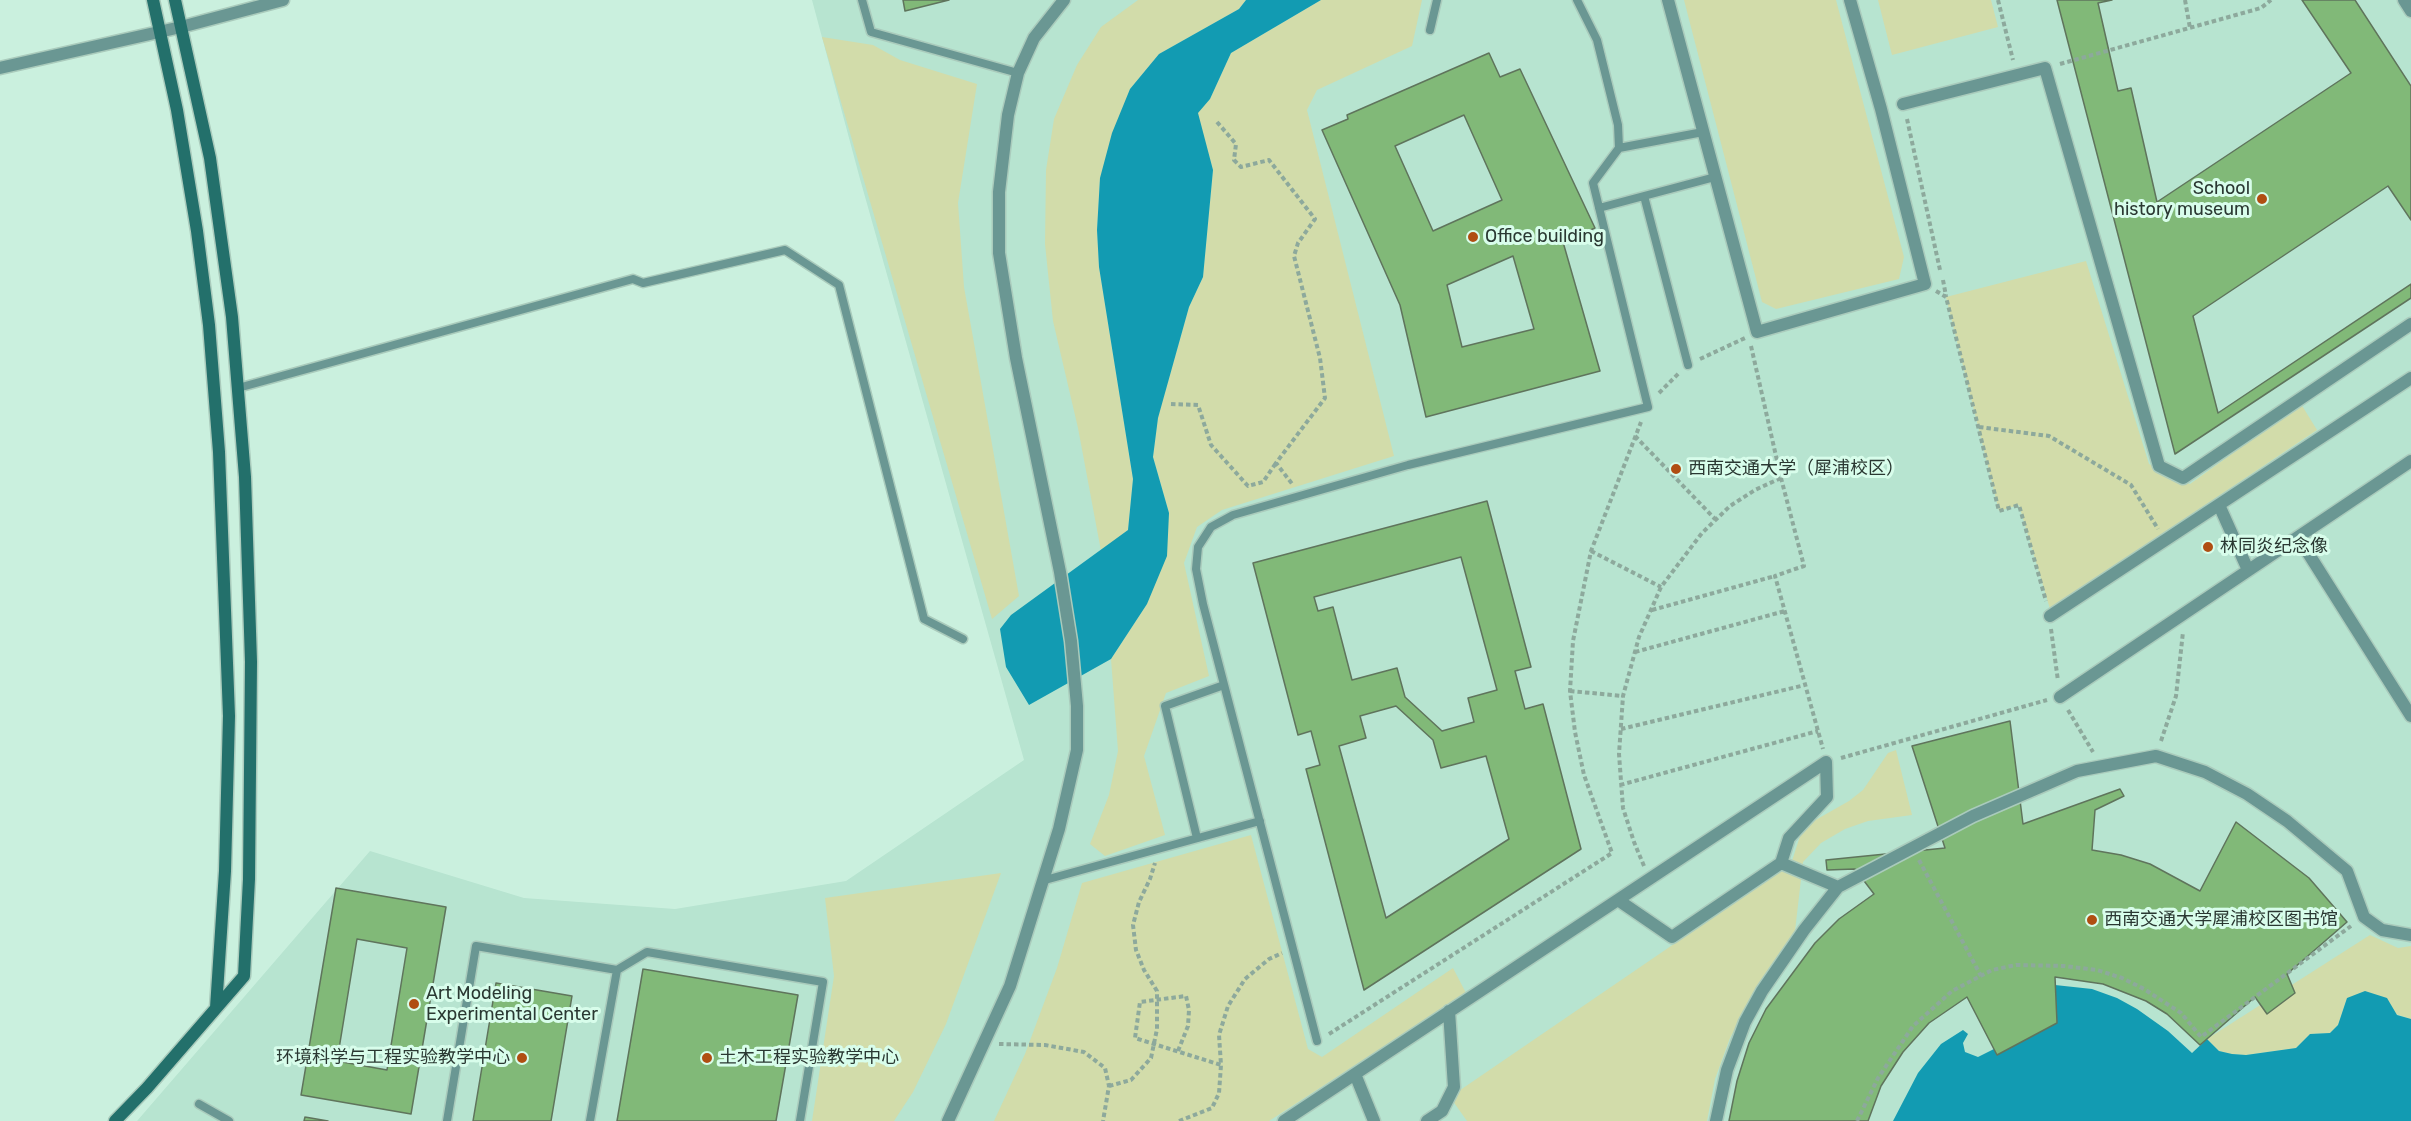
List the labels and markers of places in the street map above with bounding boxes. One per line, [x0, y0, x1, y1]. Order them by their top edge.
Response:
place label: School history museum [2114, 178, 2250, 220]
marker: School history museum [2255, 192, 2269, 206]
place label: Office building [1485, 226, 1604, 248]
marker: Office building [1466, 230, 1480, 244]
place label: 西南交通大学（犀浦校区） [1688, 458, 1904, 480]
marker: 西南交通大学（犀浦校区） [1669, 462, 1683, 476]
place label: 林同炎纪念像 [2220, 536, 2328, 558]
marker: 林同炎纪念像 [2201, 540, 2215, 554]
place label: 西南交通大学犀浦校区图书馆 [2104, 909, 2338, 931]
marker: 西南交通大学犀浦校区图书馆 [2085, 913, 2099, 927]
place label: Art Modeling Experimental Center [426, 983, 598, 1026]
marker: Art Modeling Experimental Center [407, 997, 421, 1011]
place label: 环境科学与工程实验教学中心 [276, 1047, 510, 1069]
place label: 土木工程实验教学中心 [719, 1047, 899, 1069]
marker: 环境科学与工程实验教学中心 [515, 1051, 529, 1065]
marker: 土木工程实验教学中心 [700, 1051, 714, 1065]

